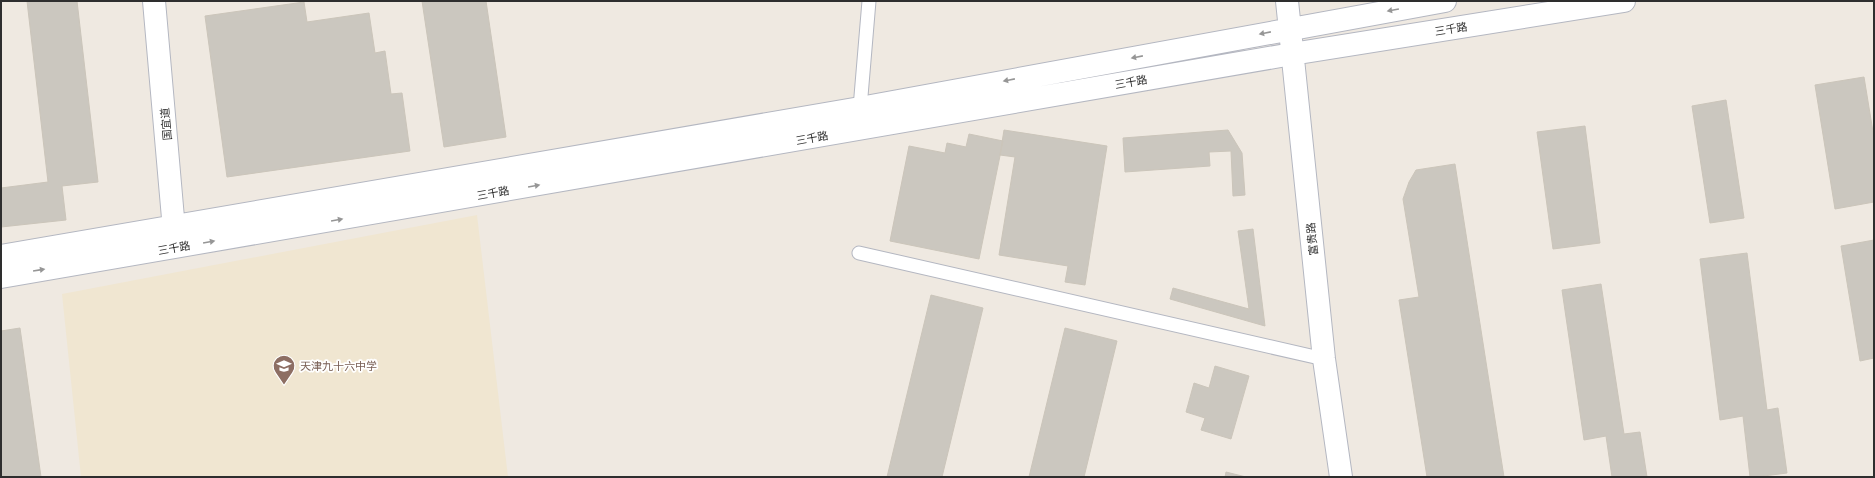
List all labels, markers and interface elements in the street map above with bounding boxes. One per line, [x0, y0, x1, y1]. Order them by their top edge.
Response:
one-way arrow [1387, 7, 1399, 13]
street label: 三千路 [1434, 20, 1468, 38]
one-way arrow [1259, 30, 1271, 36]
one-way arrow [1131, 54, 1143, 60]
street label: 三千路 [1114, 72, 1148, 92]
one-way arrow [1003, 78, 1015, 84]
street label: 国宜道 [158, 107, 174, 141]
street label: 三千路 [795, 128, 829, 148]
street label: 三千路 [476, 183, 510, 203]
one-way arrow [528, 183, 540, 189]
one-way arrow [331, 217, 343, 223]
street label: 富贵路 [1303, 222, 1321, 256]
street label: 三千路 [157, 238, 191, 258]
one-way arrow [203, 239, 215, 245]
one-way arrow [33, 267, 46, 273]
school or university icon: 天津九十六中学 [271, 353, 297, 386]
place label: 天津九十六中学 [300, 359, 377, 373]

